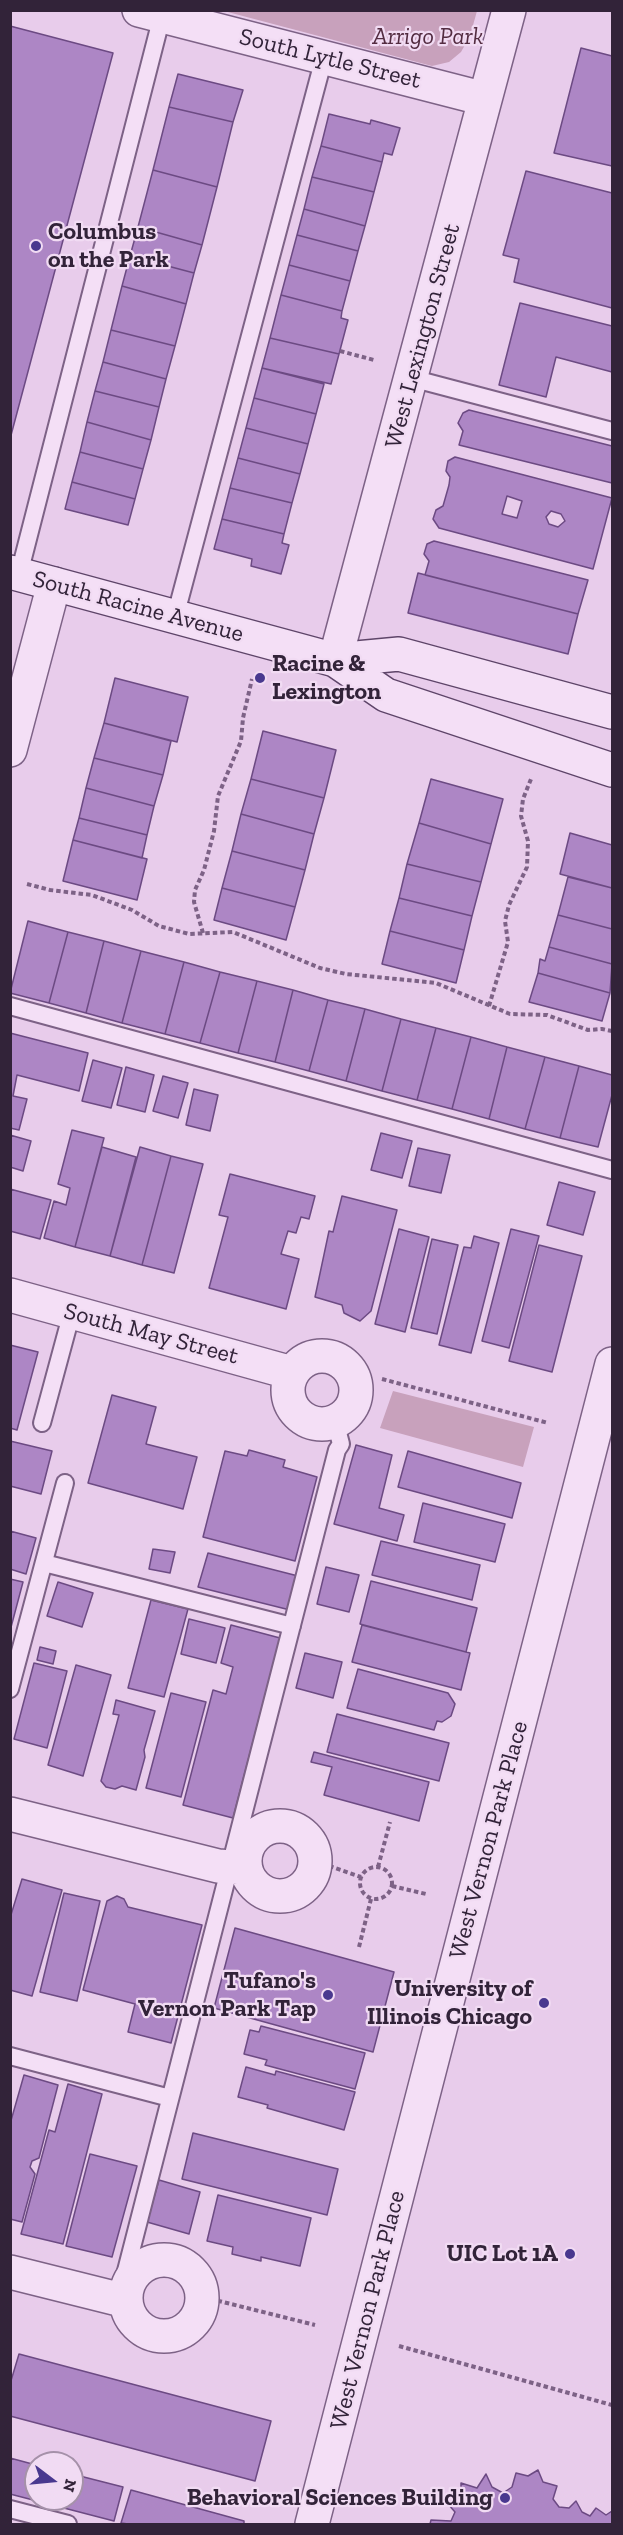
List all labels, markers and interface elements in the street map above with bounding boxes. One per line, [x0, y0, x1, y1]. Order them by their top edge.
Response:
street label: South Lytle Street [236, 23, 424, 95]
park label: Arrigo Park [373, 23, 483, 51]
place label: Columbus on the Park [48, 218, 169, 274]
street label: West Lexington Street [379, 221, 467, 451]
marker: Columbus on the Park [29, 239, 43, 253]
street label: South Racine Avenue [29, 565, 247, 649]
place label: Racine & Lexington [272, 650, 381, 706]
marker: Racine & Lexington [253, 671, 267, 685]
street label: South May Street [61, 1297, 241, 1371]
street label: West Vernon Park Place [443, 1718, 535, 1962]
place label: Tufano's Vernon Park Tap [138, 1967, 316, 2023]
place label: University of Illinois Chicago [367, 1975, 532, 2031]
marker: Tufano's Vernon Park Tap [321, 1988, 335, 2002]
marker: University of Illinois Chicago [537, 1996, 551, 2010]
street label: West Vernon Park Place [324, 2188, 412, 2432]
place label: UIC Lot 1A [446, 2240, 558, 2268]
marker: UIC Lot 1A [563, 2247, 577, 2261]
north arrow [24, 2451, 84, 2511]
text: N [59, 2477, 81, 2494]
place label: Behavioral Sciences Building [187, 2484, 493, 2512]
marker: Behavioral Sciences Building [498, 2491, 512, 2505]

